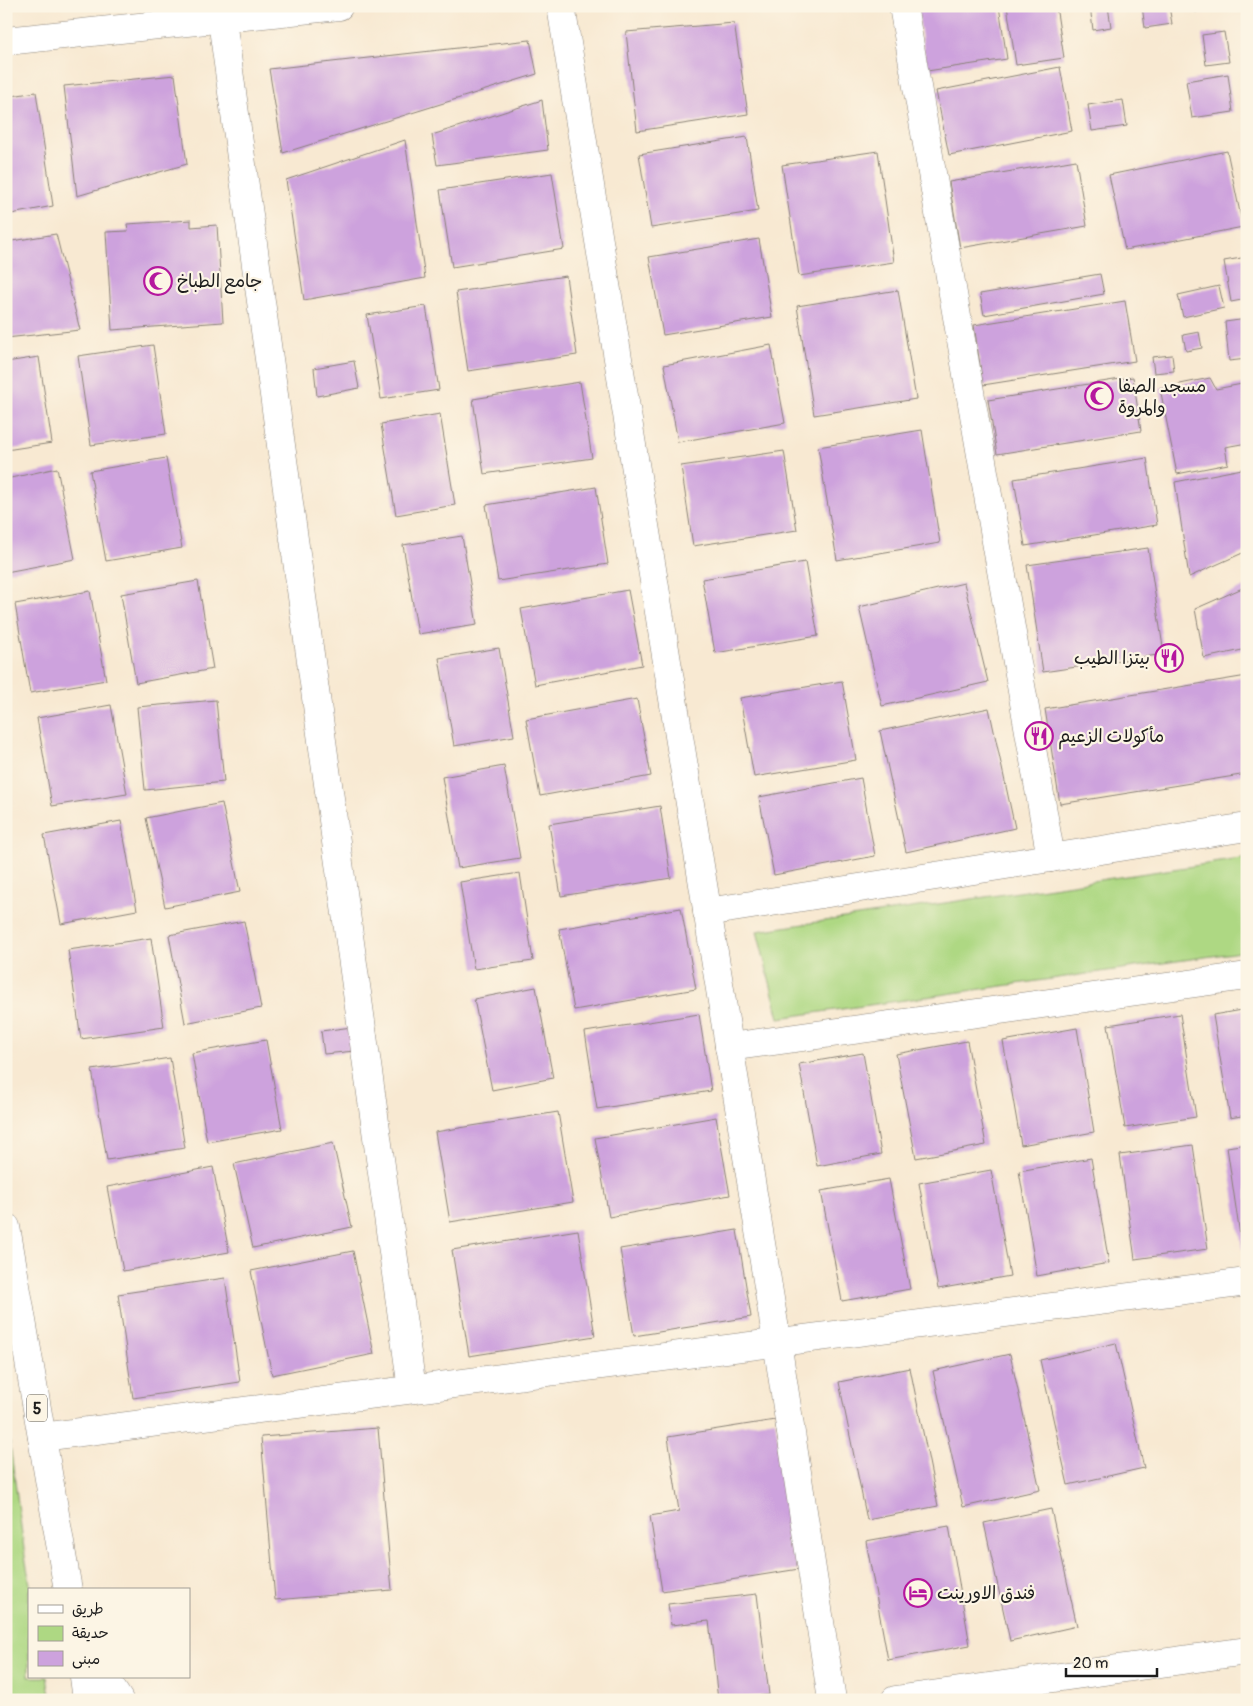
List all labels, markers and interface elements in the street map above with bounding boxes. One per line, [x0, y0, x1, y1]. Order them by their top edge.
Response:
mosque icon: جامع الطباخ [143, 266, 173, 296]
place label: جامع الطباخ [177, 270, 262, 294]
place label: مسجد الصفا والمروة [1118, 375, 1206, 419]
mosque icon: مسجد الصفا والمروة [1084, 381, 1114, 411]
restaurant icon: بيتزا الطيب [1154, 643, 1184, 673]
place label: بيتزا الطيب [1074, 647, 1150, 670]
restaurant icon: مأكولات الزعيم [1024, 721, 1054, 751]
place label: مأكولات الزعيم [1058, 725, 1164, 750]
road number: 5 [27, 1395, 47, 1422]
hotel icon: فندق الاورينت [903, 1578, 933, 1608]
place label: فندق الاورينت [937, 1582, 1035, 1605]
legend [28, 1588, 190, 1678]
text: طريق [72, 1600, 104, 1619]
text: حديقة [72, 1624, 109, 1643]
scale bar [1066, 1646, 1157, 1678]
text: مبنى [72, 1650, 100, 1669]
text: 20 m [1073, 1654, 1108, 1673]

